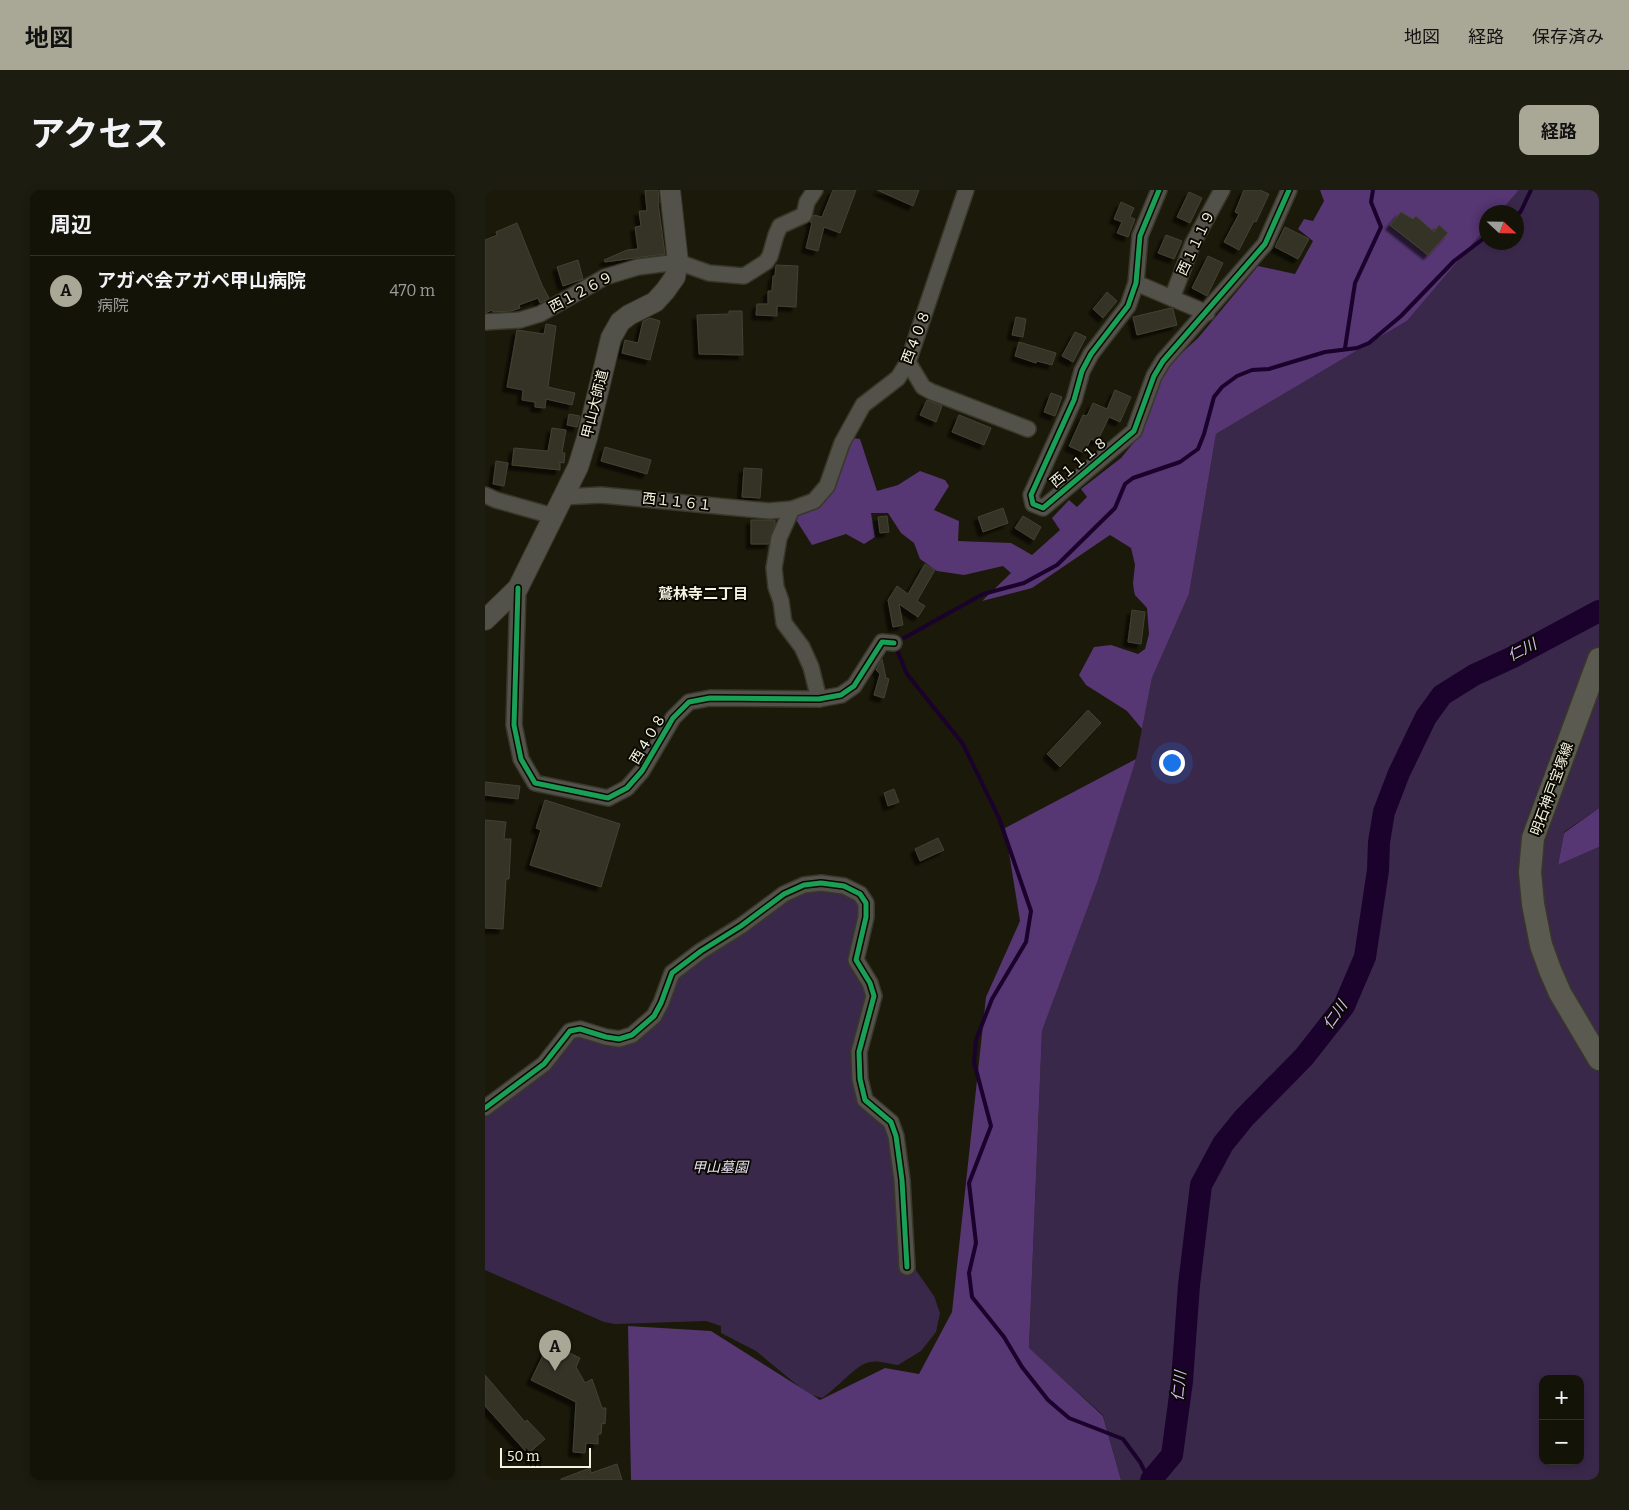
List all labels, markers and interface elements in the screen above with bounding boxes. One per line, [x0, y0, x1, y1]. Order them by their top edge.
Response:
text: 地図 [25, 24, 73, 52]
text: 地図 [1404, 26, 1440, 48]
text: 経路 [1468, 26, 1504, 48]
text: 保存済み [1532, 26, 1604, 48]
button: 経路 [1519, 105, 1599, 155]
text: アクセス [30, 113, 168, 155]
north arrow [1479, 205, 1524, 250]
street label: 西１１１９ [1174, 208, 1218, 278]
text: 周辺 [50, 212, 92, 238]
street label: 西１２６９ [546, 268, 616, 316]
text: アガペ会アガペ甲山病院 [97, 269, 306, 292]
text: A [60, 281, 72, 300]
text: 470 m [389, 281, 435, 300]
text: 病院 [97, 296, 129, 315]
street label: 西４０８ [898, 308, 934, 366]
street label: 甲山大師道 [578, 368, 612, 440]
street label: 西１１１８ [1047, 433, 1111, 491]
street label: 西１１６１ [641, 490, 713, 514]
district label: 鷲林寺二丁目 [658, 585, 748, 603]
water label: 仁川 [1505, 634, 1541, 665]
street label: 西４０８ [626, 711, 670, 767]
street label: 明石神戸宝塚線 [1527, 740, 1577, 838]
your location [1159, 750, 1185, 776]
water label: 仁川 [1319, 996, 1352, 1032]
park label: 甲山墓園 [692, 1159, 750, 1176]
pin: A [539, 1330, 571, 1371]
water label: 仁川 [1168, 1368, 1190, 1402]
map controls [1539, 1375, 1584, 1465]
button: + [1539, 1375, 1584, 1420]
button: − [1539, 1420, 1584, 1465]
scale bar [500, 1445, 591, 1468]
text: 50 m [507, 1448, 540, 1465]

